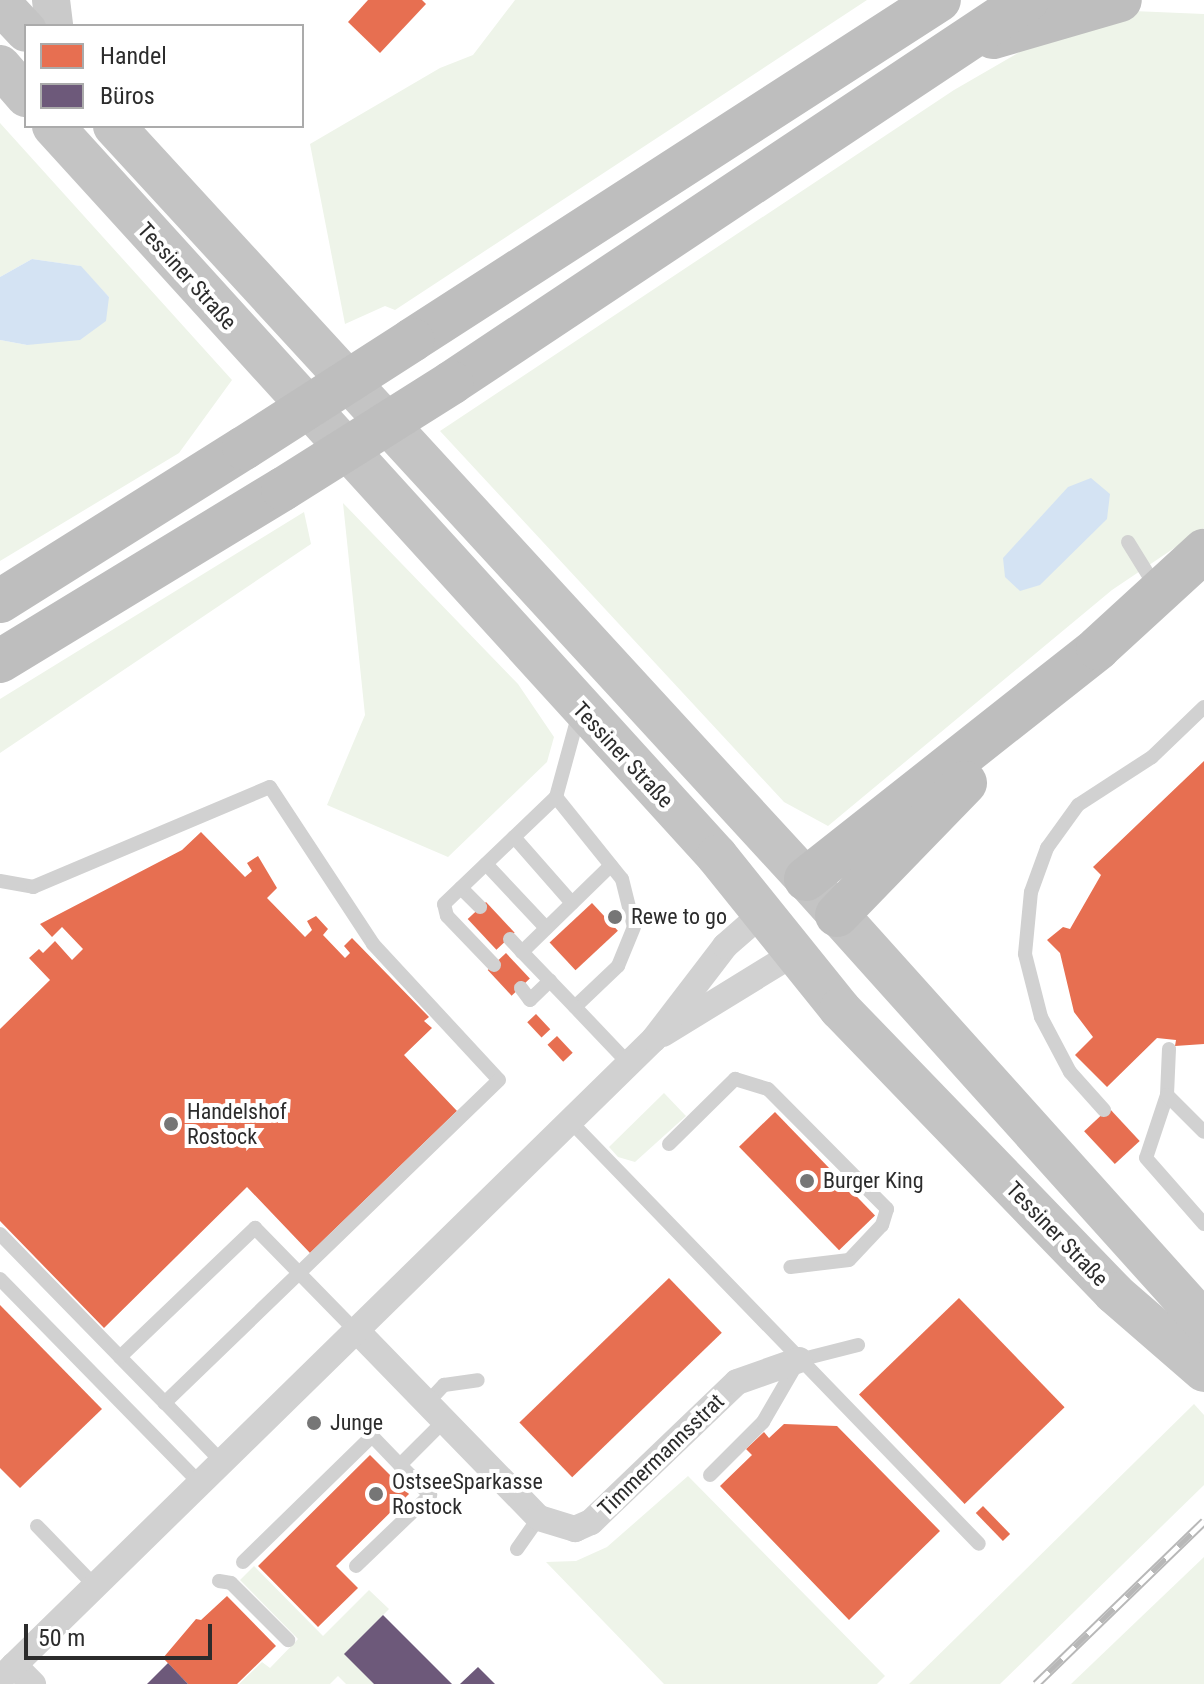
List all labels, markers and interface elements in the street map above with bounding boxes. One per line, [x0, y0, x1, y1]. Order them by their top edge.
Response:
legend [24, 24, 304, 128]
text: Handel [100, 42, 167, 70]
text: Büros [100, 82, 155, 110]
street label: Tessiner Straße [132, 217, 242, 335]
street label: Tessiner Straße [567, 697, 679, 813]
place label: Rewe to go [631, 904, 727, 930]
marker: Rewe to go [606, 908, 624, 926]
place label: Handelshof Rostock [187, 1098, 287, 1150]
marker: Handelshof Rostock [162, 1115, 180, 1133]
place label: Burger King [823, 1168, 924, 1194]
marker: Burger King [798, 1172, 816, 1190]
street label: Tessiner Straße [1001, 1176, 1113, 1292]
street label: Timmermannsstrat [593, 1388, 729, 1522]
place label: Junge [330, 1410, 383, 1436]
marker: Junge [305, 1414, 323, 1432]
place label: OstseeSparkasse Rostock [392, 1468, 543, 1520]
marker: OstseeSparkasse Rostock [367, 1485, 385, 1503]
scale bar [28, 1608, 216, 1658]
text: 50 m [38, 1624, 85, 1652]

